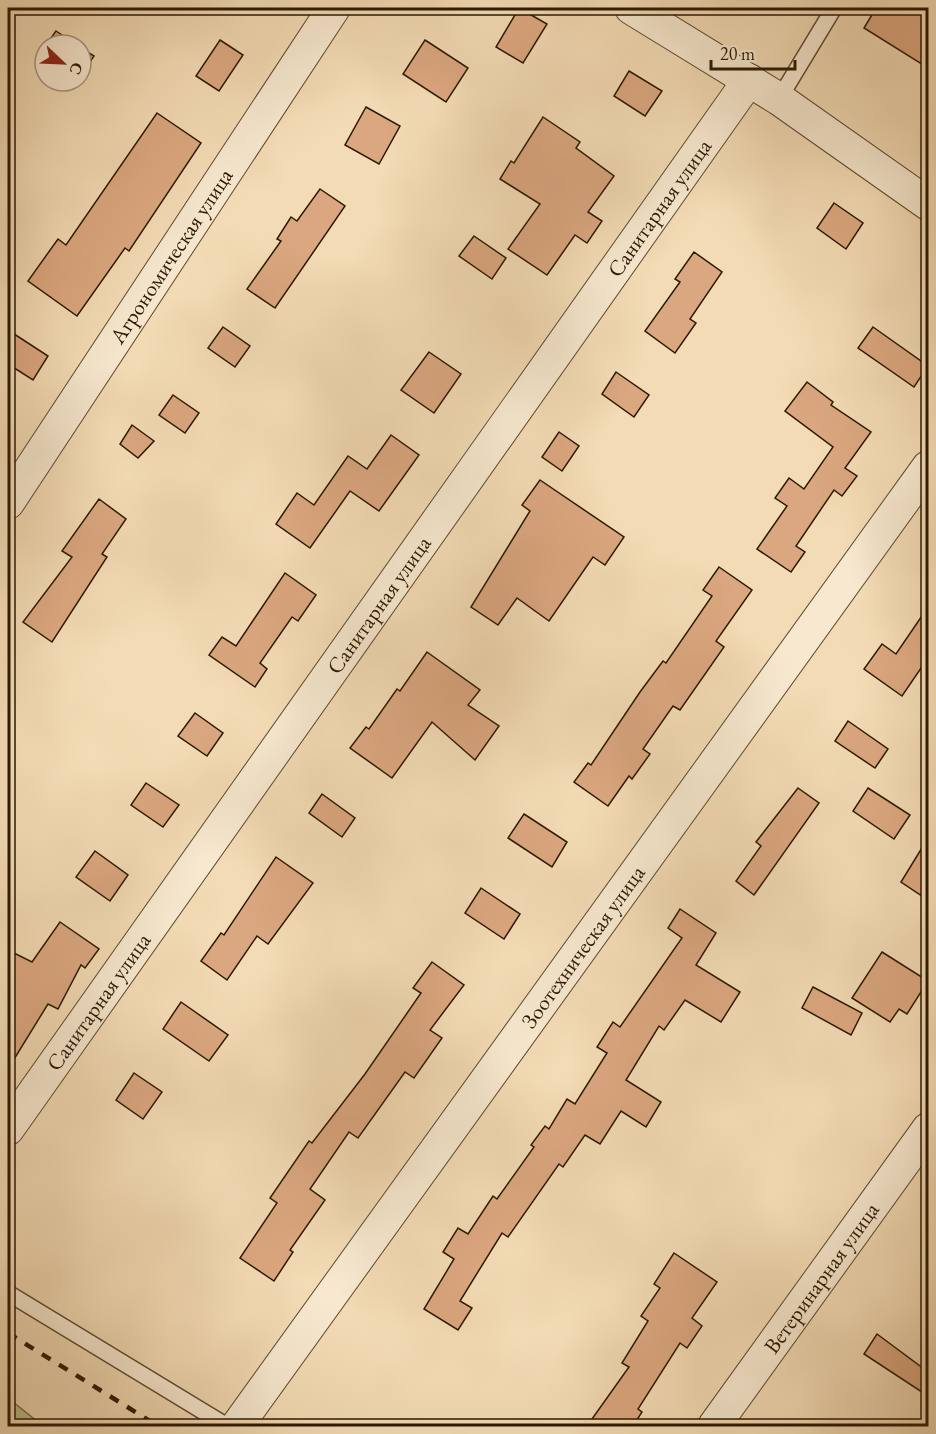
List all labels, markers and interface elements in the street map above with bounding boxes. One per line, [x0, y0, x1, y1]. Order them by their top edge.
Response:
north arrow [33, 33, 93, 93]
scale bar [711, 33, 795, 71]
text: 20 m [720, 42, 755, 65]
text: С [64, 59, 88, 78]
street label: Санитарная улица [600, 133, 718, 283]
street label: Агрономическая улица [102, 163, 240, 350]
street label: Санитарная улица [320, 530, 438, 680]
street label: Зоотехническая улица [514, 859, 652, 1034]
street label: Санитарная улица [40, 927, 157, 1077]
street label: Ветеринарная улица [757, 1196, 886, 1359]

